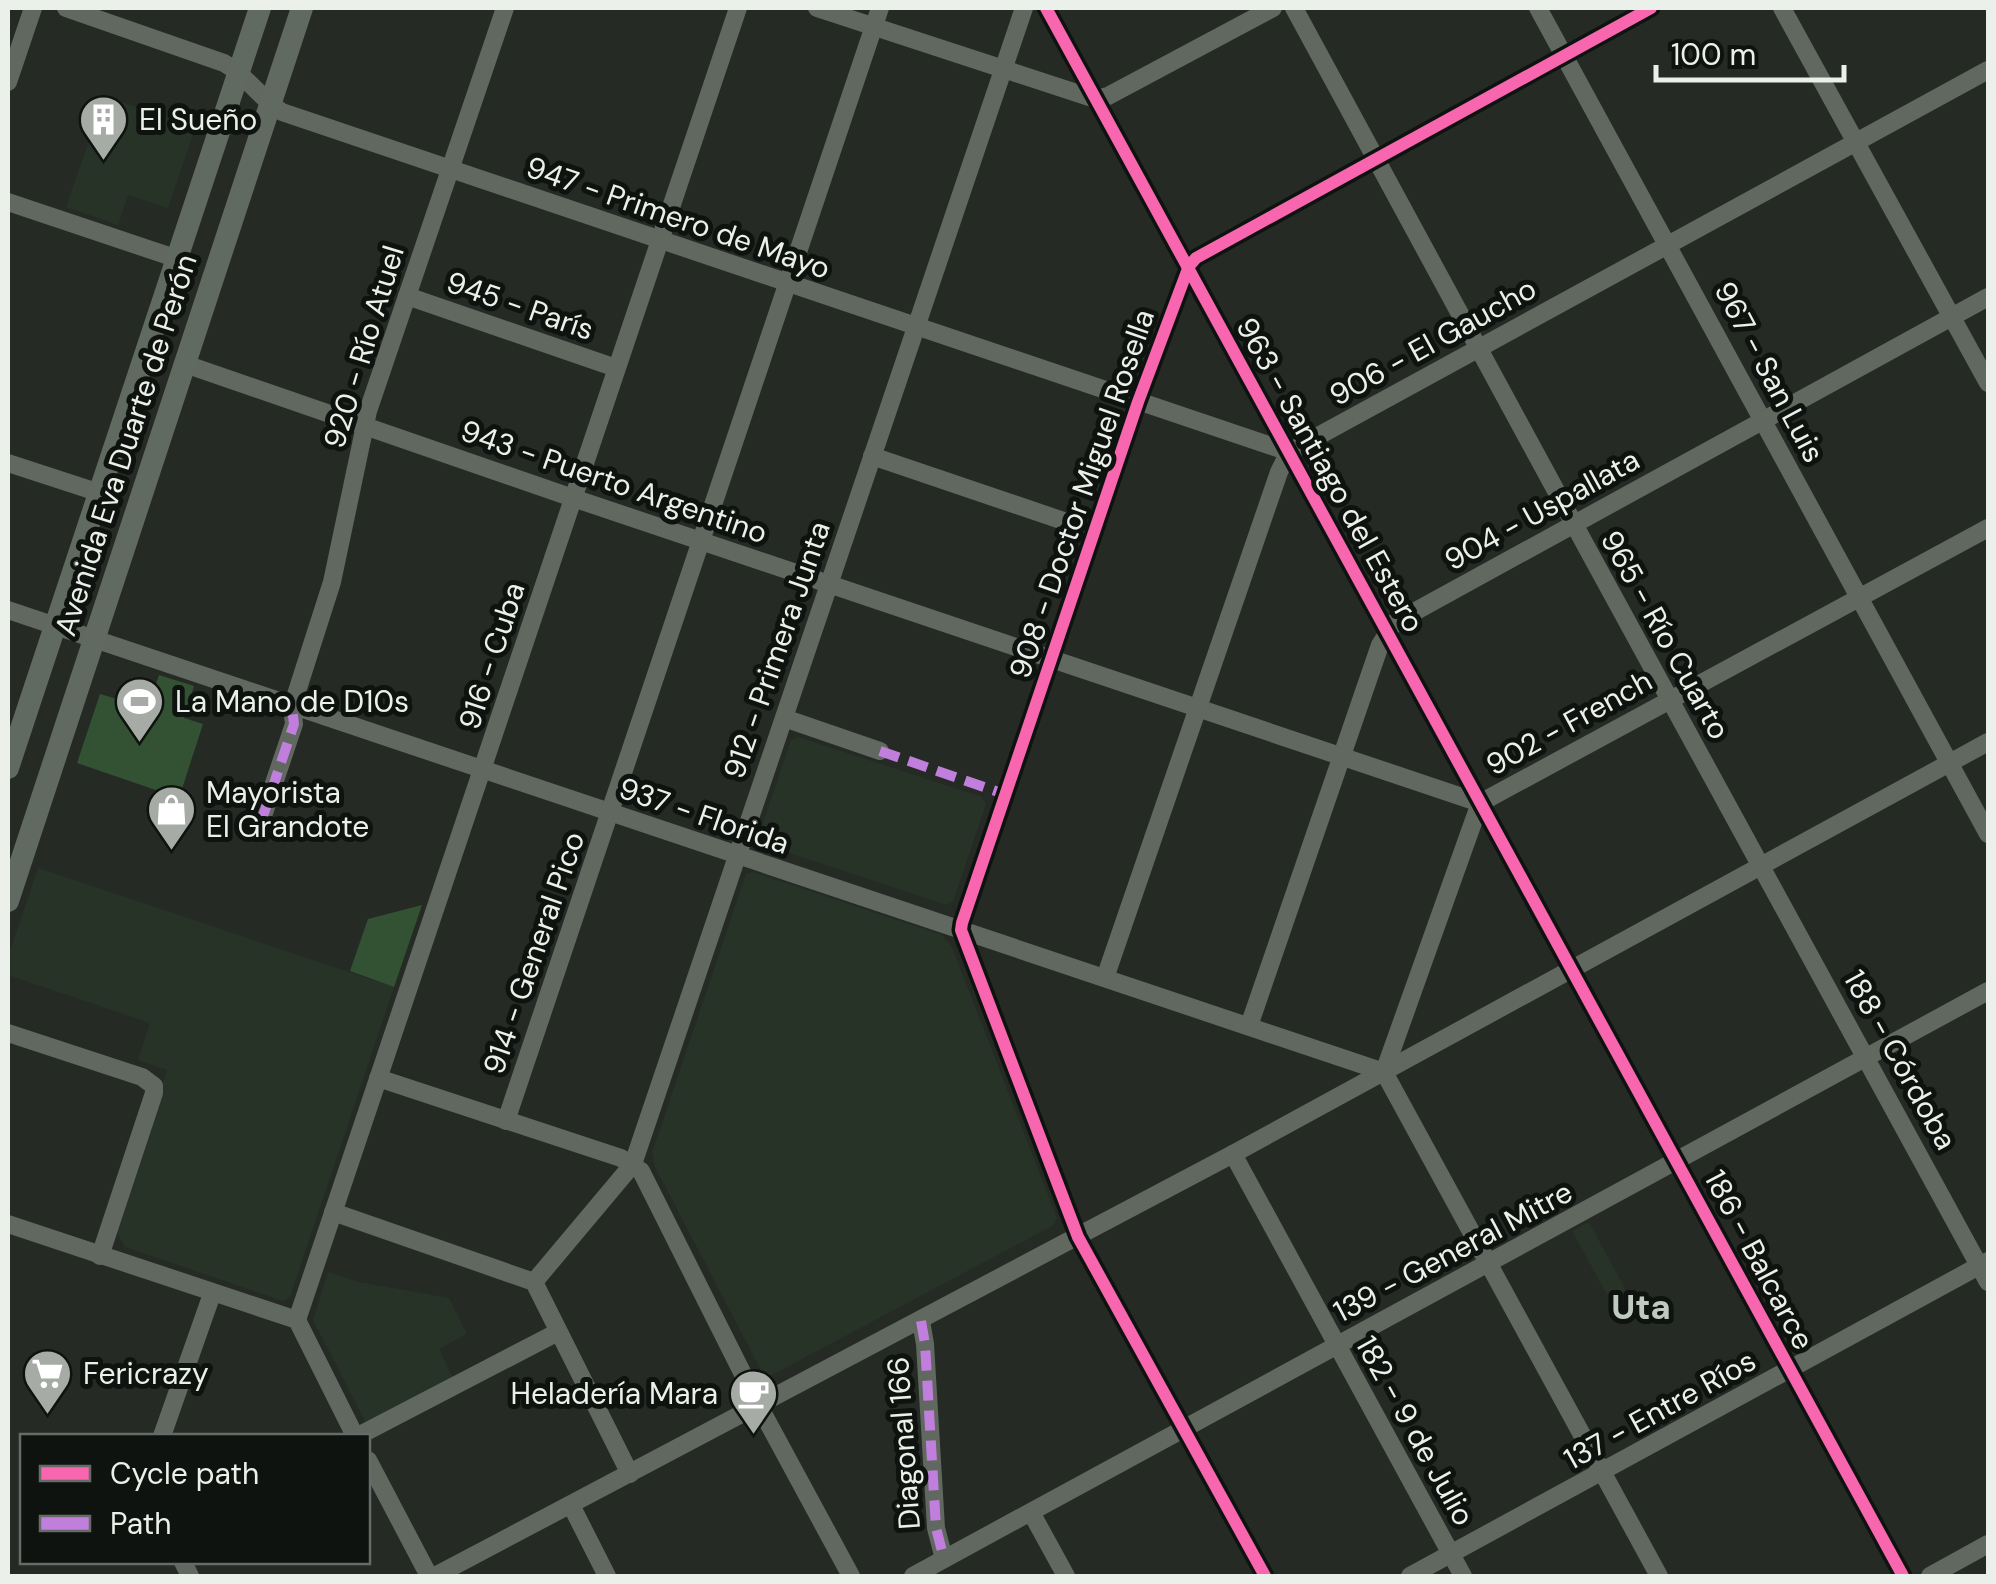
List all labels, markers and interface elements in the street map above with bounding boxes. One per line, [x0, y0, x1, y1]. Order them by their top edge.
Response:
scale bar [1656, 20, 1844, 82]
text: 100 m [1671, 35, 1756, 74]
building icon: El Sueño [78, 94, 130, 162]
place label: El Sueño [139, 100, 257, 139]
street label: 947 - Primero de Mayo [521, 147, 835, 288]
street label: 920 - Río Atuel [314, 241, 413, 453]
street label: Avenida Eva Duarte de Perón [45, 249, 206, 641]
street label: 945 - París [441, 262, 599, 349]
street label: 906 - El Gaucho [1323, 269, 1543, 414]
street label: 967 - San Luis [1705, 275, 1833, 469]
street label: 908 - Doctor Miguel Rosella [1000, 304, 1163, 683]
street label: 963 - Santiago del Estero [1227, 310, 1433, 639]
street label: 943 - Puerto Argentino [456, 411, 773, 552]
street label: 904 - Uspallata [1437, 440, 1646, 579]
street label: 912 - Primera Junta [714, 516, 839, 784]
street label: 965 - Río Cuarto [1592, 523, 1739, 746]
street label: 916 - Cuba [449, 577, 534, 734]
street label: 902 - French [1479, 661, 1659, 784]
sports icon: La Mano de D10s [114, 676, 166, 744]
place label: La Mano de D10s [175, 682, 409, 721]
street label: 937 - Florida [614, 768, 795, 863]
place label: Mayorista El Grandote [206, 773, 369, 846]
shop icon: Mayorista El Grandote [145, 784, 197, 852]
street label: 914 - General Pico [474, 827, 593, 1079]
street label: 188 - Córdoba [1835, 963, 1966, 1156]
street label: 186 - Balcarce [1696, 1163, 1823, 1356]
street label: 139 - General Mitre [1327, 1172, 1579, 1331]
district label: Uta [1611, 1284, 1671, 1330]
street label: 182 - 9 de Julio [1347, 1329, 1484, 1533]
street label: 137 - Entre Ríos [1557, 1341, 1763, 1478]
supermarket icon: Fericrazy [22, 1348, 74, 1416]
place label: Fericrazy [83, 1354, 209, 1393]
street label: Diagonal 166 [878, 1355, 929, 1531]
cafe icon: Heladería Mara [727, 1368, 779, 1436]
place label: Heladería Mara [511, 1374, 718, 1413]
legend [20, 1434, 370, 1564]
text: Cycle path [110, 1454, 259, 1493]
text: Path [110, 1504, 172, 1543]

